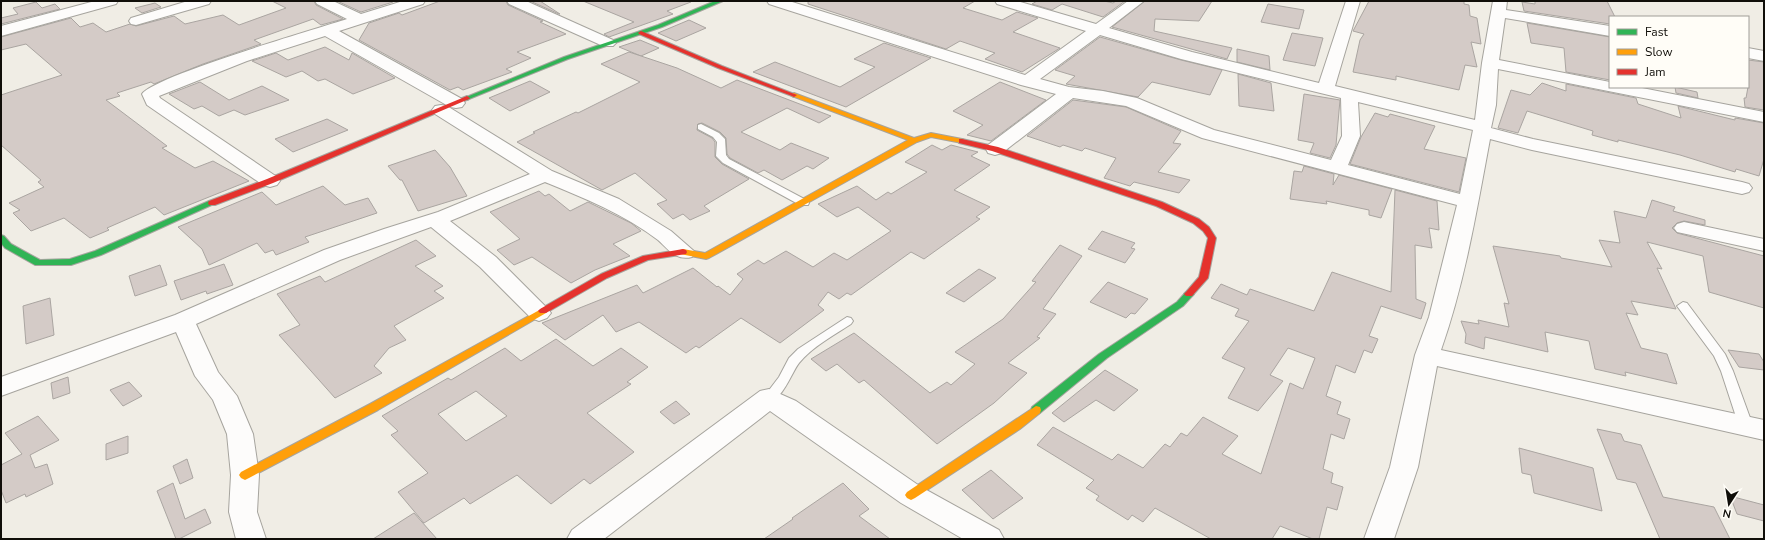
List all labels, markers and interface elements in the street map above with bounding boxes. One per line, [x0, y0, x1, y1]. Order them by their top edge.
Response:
legend [1609, 16, 1749, 88]
text: Fast [1645, 24, 1668, 40]
text: Slow [1645, 44, 1673, 60]
text: Jam [1644, 64, 1666, 80]
north arrow [1709, 484, 1749, 524]
text: N [1721, 505, 1733, 521]

